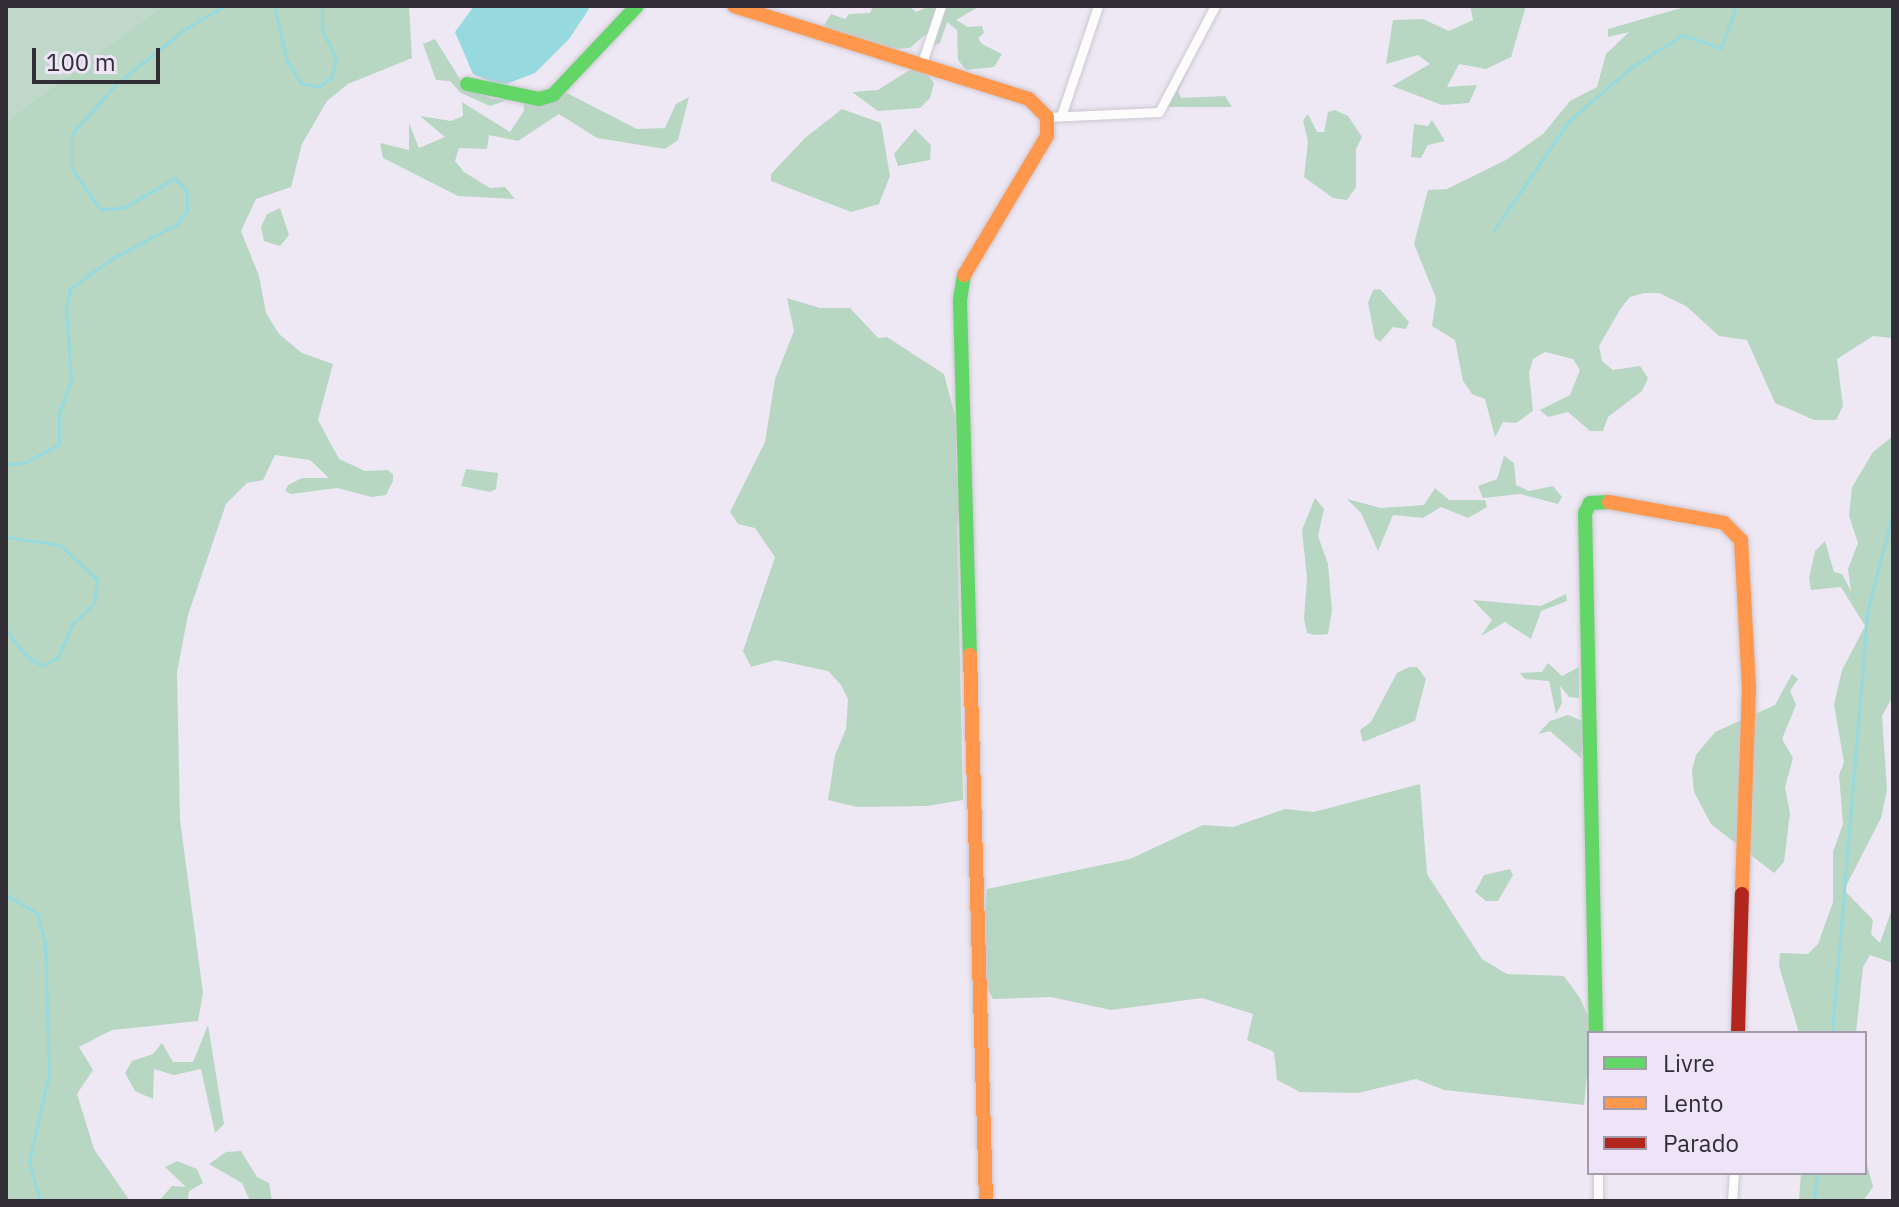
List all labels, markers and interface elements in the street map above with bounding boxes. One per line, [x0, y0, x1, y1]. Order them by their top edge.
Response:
scale bar [36, 32, 164, 82]
text: 100 m [46, 46, 116, 78]
legend [1587, 1031, 1867, 1175]
text: Livre [1663, 1047, 1715, 1079]
text: Lento [1663, 1087, 1723, 1119]
text: Parado [1663, 1127, 1739, 1159]

